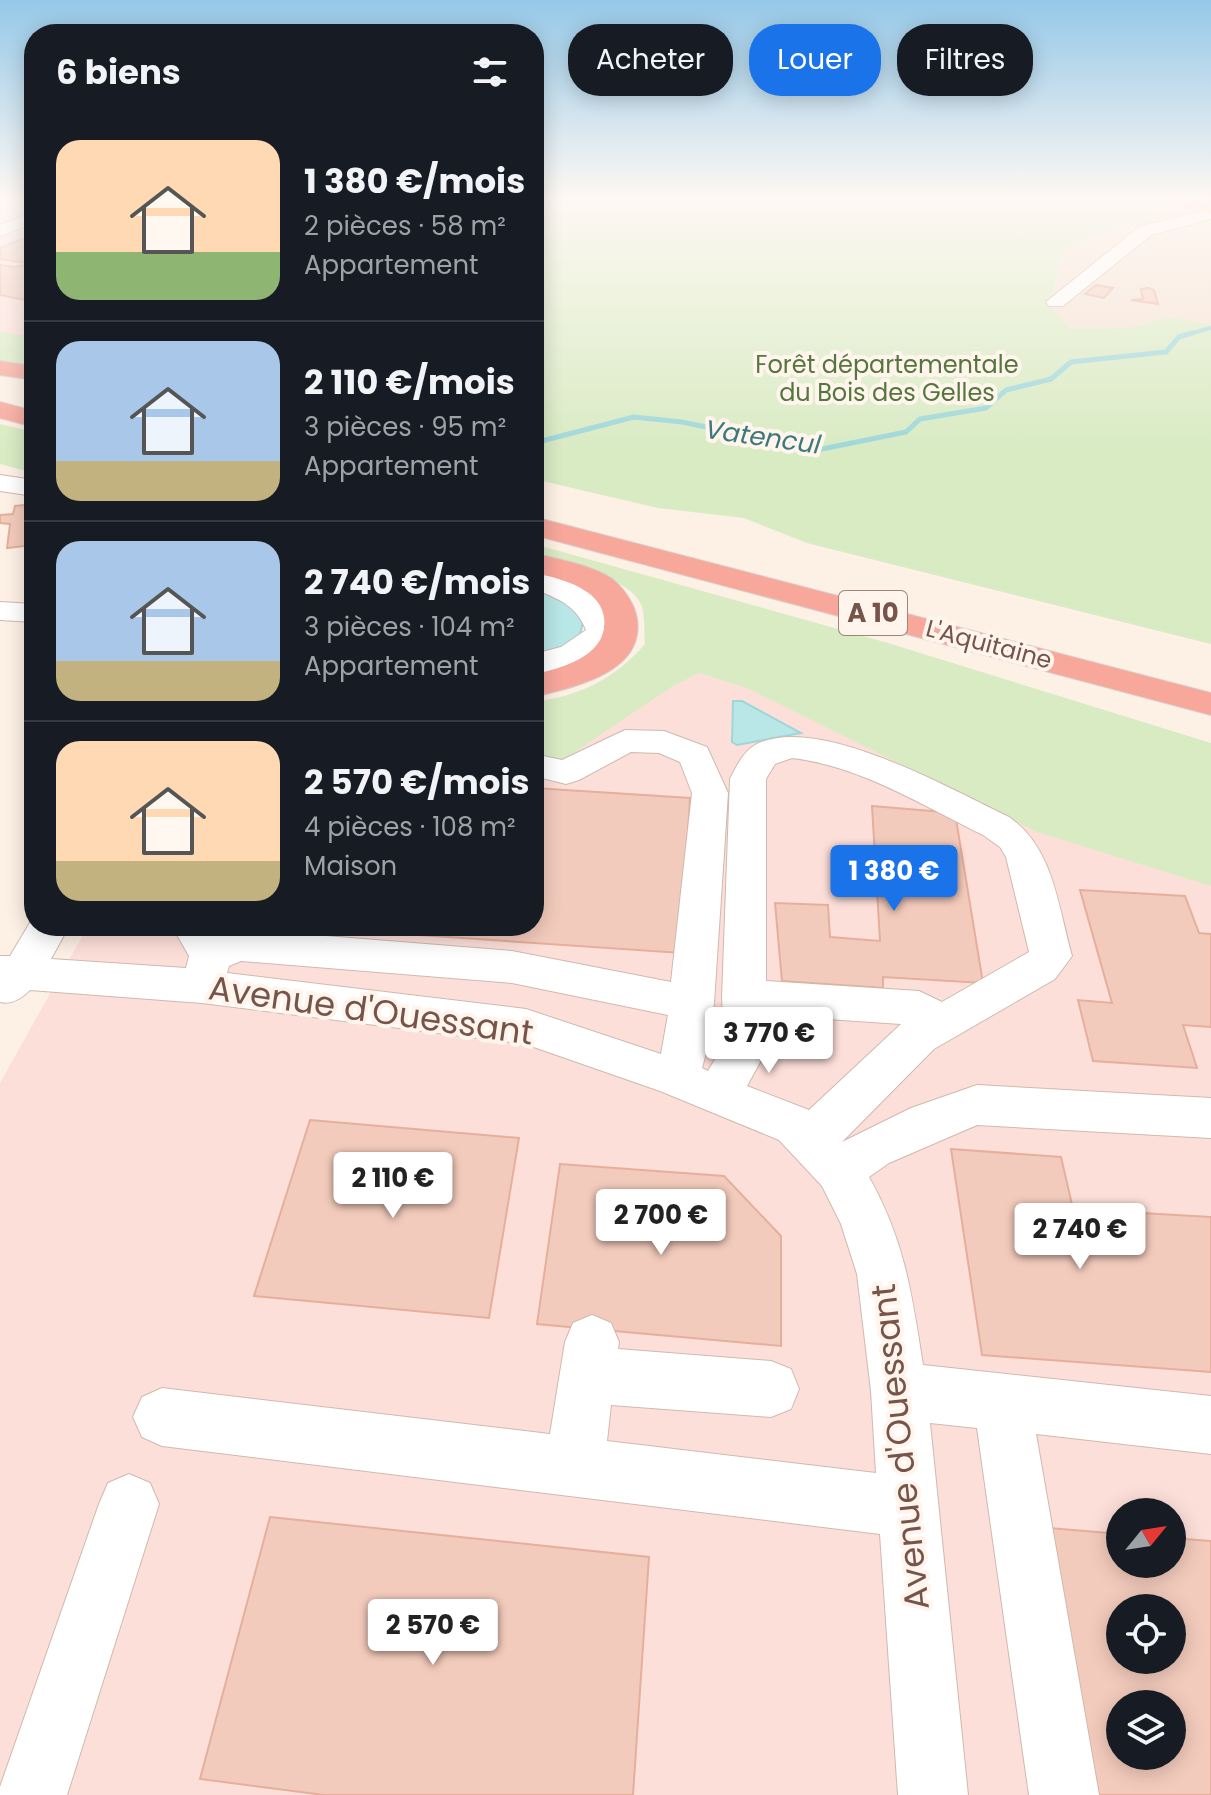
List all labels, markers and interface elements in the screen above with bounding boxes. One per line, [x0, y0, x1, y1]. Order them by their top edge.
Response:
chip: Acheter [568, 24, 733, 96]
chip: Louer [749, 24, 881, 96]
chip: Filtres [897, 24, 1033, 96]
text: 6 biens [56, 48, 181, 96]
icon: filters [468, 50, 512, 94]
text: 1 380 €/mois [304, 157, 525, 205]
icon: home [120, 172, 216, 268]
text: 2 pièces · 58 m² [304, 208, 506, 244]
text: Appartement [304, 247, 479, 283]
park label: Forêt départementale du Bois des Gelles [755, 348, 1019, 409]
text: 2 110 €/mois [304, 358, 515, 406]
icon: home [120, 373, 216, 469]
text: 3 pièces · 95 m² [304, 409, 506, 445]
water label: Vatencul [703, 411, 824, 463]
text: Appartement [304, 448, 479, 484]
text: 2 740 €/mois [304, 558, 530, 606]
icon: home [120, 573, 216, 669]
road number: A 10 [839, 591, 907, 635]
text: 3 pièces · 104 m² [304, 609, 515, 645]
street label: L'Aquitaine [922, 611, 1056, 677]
text: Appartement [304, 648, 479, 684]
text: 2 570 €/mois [304, 758, 529, 806]
icon: home [120, 773, 216, 869]
text: 4 pièces · 108 m² [304, 809, 516, 845]
pin: 1 380 € [820, 845, 968, 913]
text: Maison [304, 848, 397, 884]
text: 1 380 € [848, 853, 940, 889]
street label: Avenue d'Ouessant [206, 963, 536, 1057]
pin: 3 770 € [695, 1007, 843, 1075]
text: 3 770 € [723, 1015, 815, 1051]
pin: 2 110 € [319, 1152, 467, 1220]
text: 2 110 € [351, 1160, 435, 1196]
pin: 2 700 € [587, 1189, 735, 1257]
text: 2 700 € [614, 1197, 708, 1233]
pin: 2 740 € [1006, 1203, 1154, 1271]
text: 2 740 € [1032, 1211, 1128, 1247]
street label: Avenue d'Ouessant [859, 1282, 941, 1612]
north arrow [1106, 1498, 1186, 1578]
map controls [1106, 1498, 1186, 1770]
button: locate [1106, 1594, 1186, 1674]
pin: 2 570 € [359, 1599, 507, 1667]
text: 2 570 € [386, 1607, 480, 1643]
button: layers [1106, 1690, 1186, 1770]

